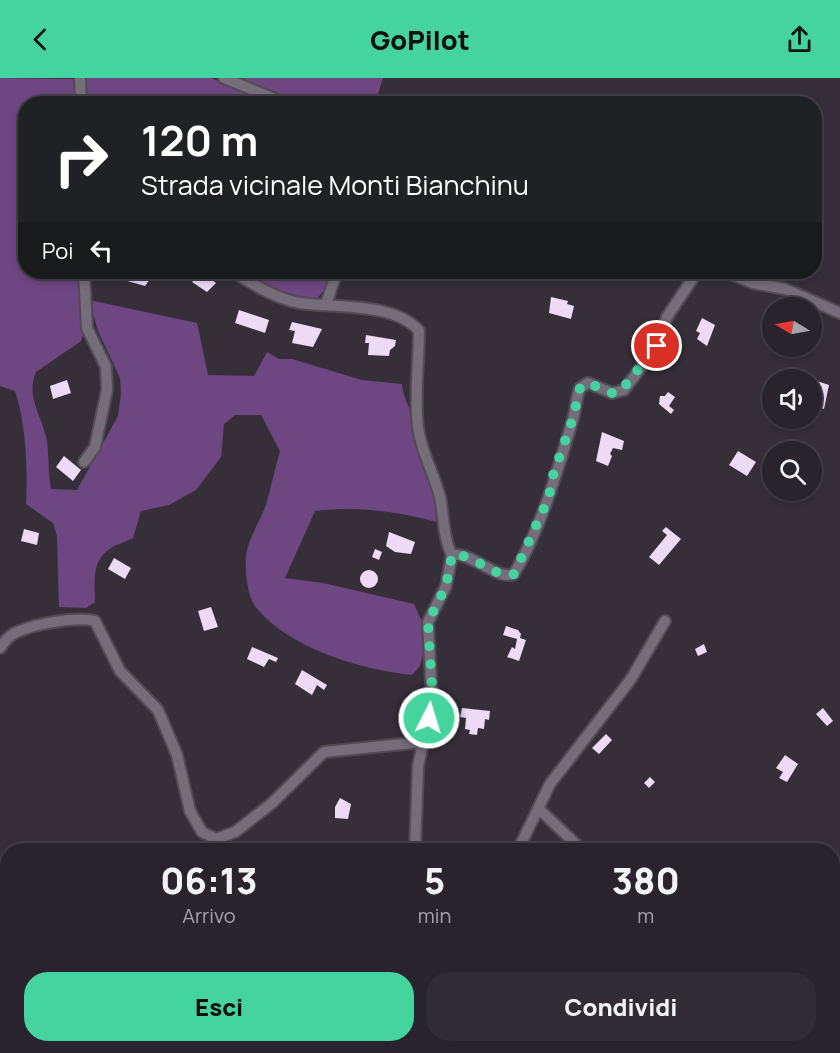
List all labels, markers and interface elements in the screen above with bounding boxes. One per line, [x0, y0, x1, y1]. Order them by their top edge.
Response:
text: GoPilot [370, 21, 470, 58]
icon: back [24, 23, 57, 56]
icon: share [783, 23, 816, 56]
text: 120 m [141, 111, 258, 169]
icon: right [42, 120, 120, 198]
text: Strada vicinale Monti Bianchinu [141, 166, 529, 203]
icon: left [85, 234, 118, 267]
text: Poi [42, 236, 73, 266]
north arrow [762, 297, 822, 357]
map controls [762, 297, 822, 501]
pin [631, 320, 682, 371]
icon: arrive [640, 329, 673, 362]
button: sound [762, 369, 822, 429]
button: search [762, 441, 822, 501]
position arrow [397, 686, 461, 750]
text: 06:13 [160, 856, 257, 905]
text: 5 [424, 856, 445, 905]
text: 380 [612, 856, 680, 905]
text: Arrivo [182, 902, 236, 929]
text: min [418, 902, 451, 929]
text: m [637, 902, 654, 929]
button: Esci [24, 972, 414, 1041]
button: Condividi [426, 972, 816, 1041]

